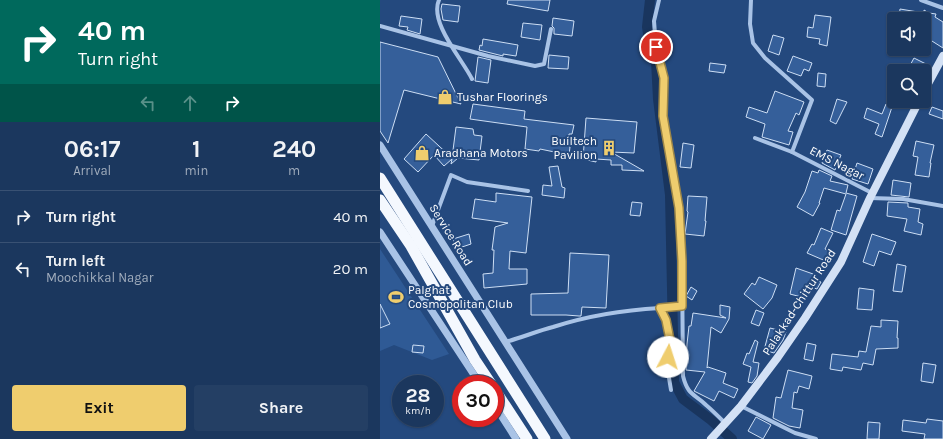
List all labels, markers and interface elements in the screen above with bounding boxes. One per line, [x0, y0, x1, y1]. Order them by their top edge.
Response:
map controls [887, 12, 931, 108]
button: sound [887, 12, 931, 56]
text: 40 m [78, 14, 146, 47]
icon: right [12, 16, 64, 68]
pin [639, 30, 673, 64]
icon: arrive [645, 36, 667, 58]
text: Turn right [78, 48, 158, 70]
button: search [887, 64, 931, 108]
shop icon: Tushar Floorings [436, 88, 454, 106]
place label: Tushar Floorings [457, 90, 548, 104]
icon: left [137, 92, 159, 114]
icon: ahead [179, 92, 201, 114]
icon: right [221, 92, 243, 114]
place label: Builtech Pavilion [551, 134, 597, 162]
text: 06:17 [64, 135, 121, 163]
text: 1 [192, 135, 201, 163]
text: 240 [272, 135, 316, 163]
building icon: Builtech Pavilion [600, 139, 618, 157]
street label: EMS Nagar [807, 143, 867, 183]
shop icon: Aradhana Motors [413, 144, 431, 162]
place label: Aradhana Motors [434, 146, 528, 160]
text: Arrival [73, 163, 111, 178]
text: min [184, 163, 208, 178]
text: m [288, 163, 300, 178]
street label: Service Road [426, 202, 476, 268]
icon: right [12, 206, 34, 228]
text: Turn right [46, 208, 116, 226]
text: 40 m [333, 208, 368, 226]
street label: Palakkad-Chittur Road [759, 246, 839, 358]
text: Turn left [46, 252, 105, 270]
icon: left [12, 258, 34, 280]
text: 20 m [333, 260, 368, 278]
text: Moochikkal Nagar [46, 270, 153, 285]
place label: Palghat Cosmopolitan Club [408, 283, 513, 311]
sports icon: Palghat Cosmopolitan Club [387, 288, 405, 306]
position arrow [647, 336, 689, 378]
speed limit sign: 30 [452, 375, 504, 427]
text: 28 [405, 384, 431, 407]
button: Exit [12, 385, 186, 431]
button: Share [194, 385, 368, 431]
text: km/h [405, 405, 431, 417]

